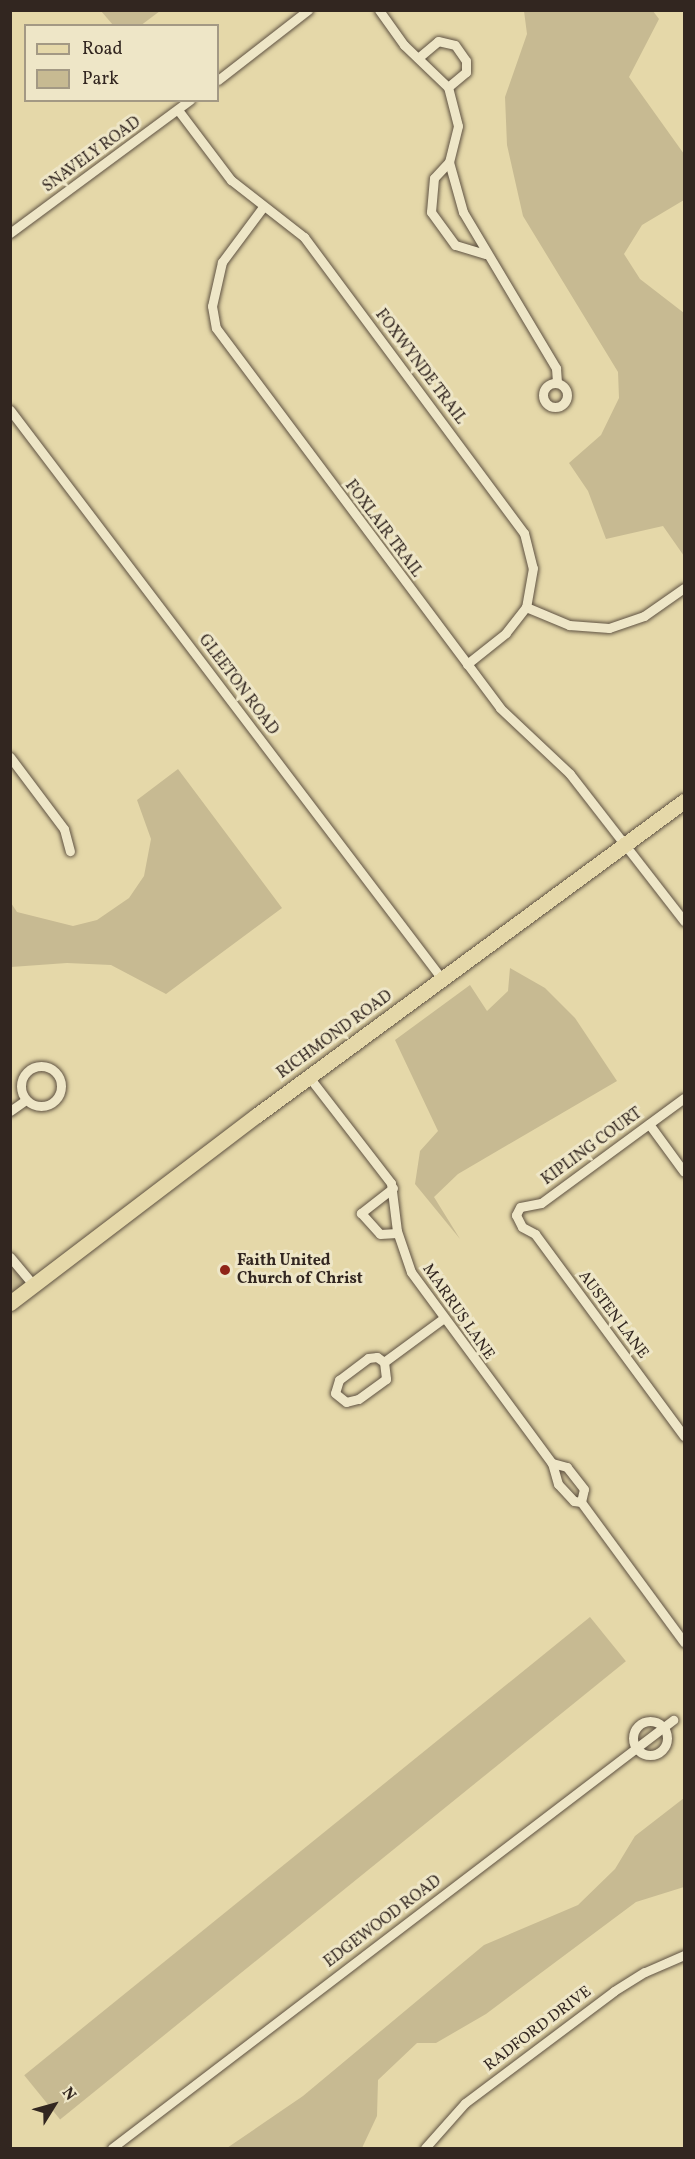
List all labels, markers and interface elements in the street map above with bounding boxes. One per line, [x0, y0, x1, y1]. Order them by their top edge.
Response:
legend [24, 24, 219, 102]
text: Road [82, 37, 123, 62]
text: Park [82, 67, 119, 92]
street label: SNAVELY ROAD [39, 113, 145, 197]
street label: FOXWYNDE TRAIL [370, 306, 470, 428]
street label: FOXLAIR TRAIL [340, 476, 426, 582]
street label: GLEETON ROAD [194, 631, 282, 739]
street label: RICHMOND ROAD [274, 987, 396, 1083]
street label: KIPLING COURT [538, 1104, 646, 1190]
place label: Faith United Church of Christ [237, 1251, 362, 1289]
street label: MARRUS LANE [418, 1260, 498, 1364]
marker: Faith United Church of Christ [218, 1263, 232, 1277]
street label: AUSTEN LANE [574, 1267, 652, 1363]
street label: EDGEWOOD ROAD [321, 1872, 445, 1972]
street label: RADFORD DRIVE [481, 1982, 595, 2076]
north arrow [24, 2075, 84, 2135]
text: N [56, 2083, 81, 2105]

